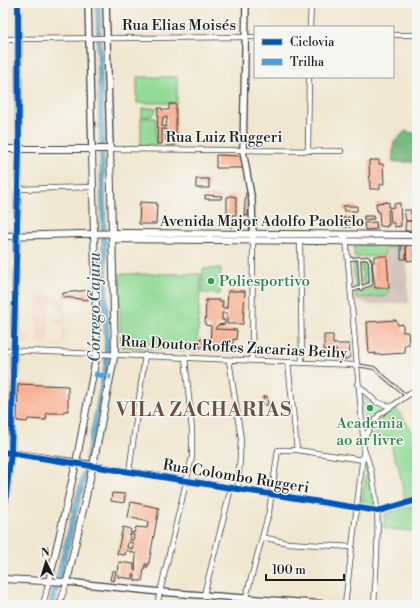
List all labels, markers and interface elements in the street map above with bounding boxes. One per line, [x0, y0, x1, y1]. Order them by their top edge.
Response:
street label: Rua Elias Moisés [122, 16, 236, 35]
legend [254, 26, 394, 78]
text: Ciclovia [290, 35, 335, 50]
text: Trilha [290, 55, 325, 70]
street label: Rua Luiz Ruggeri [166, 128, 282, 147]
street label: Avenida Major Adolfo Paolielo [159, 212, 364, 231]
water label: Córrego Cajuru [85, 251, 105, 362]
place label: Poliesportivo [219, 272, 310, 291]
marker: Poliesportivo [206, 276, 216, 286]
street label: Rua Doutor Roffes Zacarias Beihy [120, 332, 349, 363]
district label: VILA ZACHARIAS [115, 398, 292, 422]
marker: Academia ao ar livre [365, 403, 375, 413]
place label: Academia ao ar livre [336, 414, 404, 450]
street label: Rua Colombo Ruggeri [161, 456, 311, 497]
north arrow [26, 542, 66, 582]
text: N [41, 546, 50, 560]
scale bar [266, 556, 344, 582]
text: 100 m [272, 563, 306, 578]

